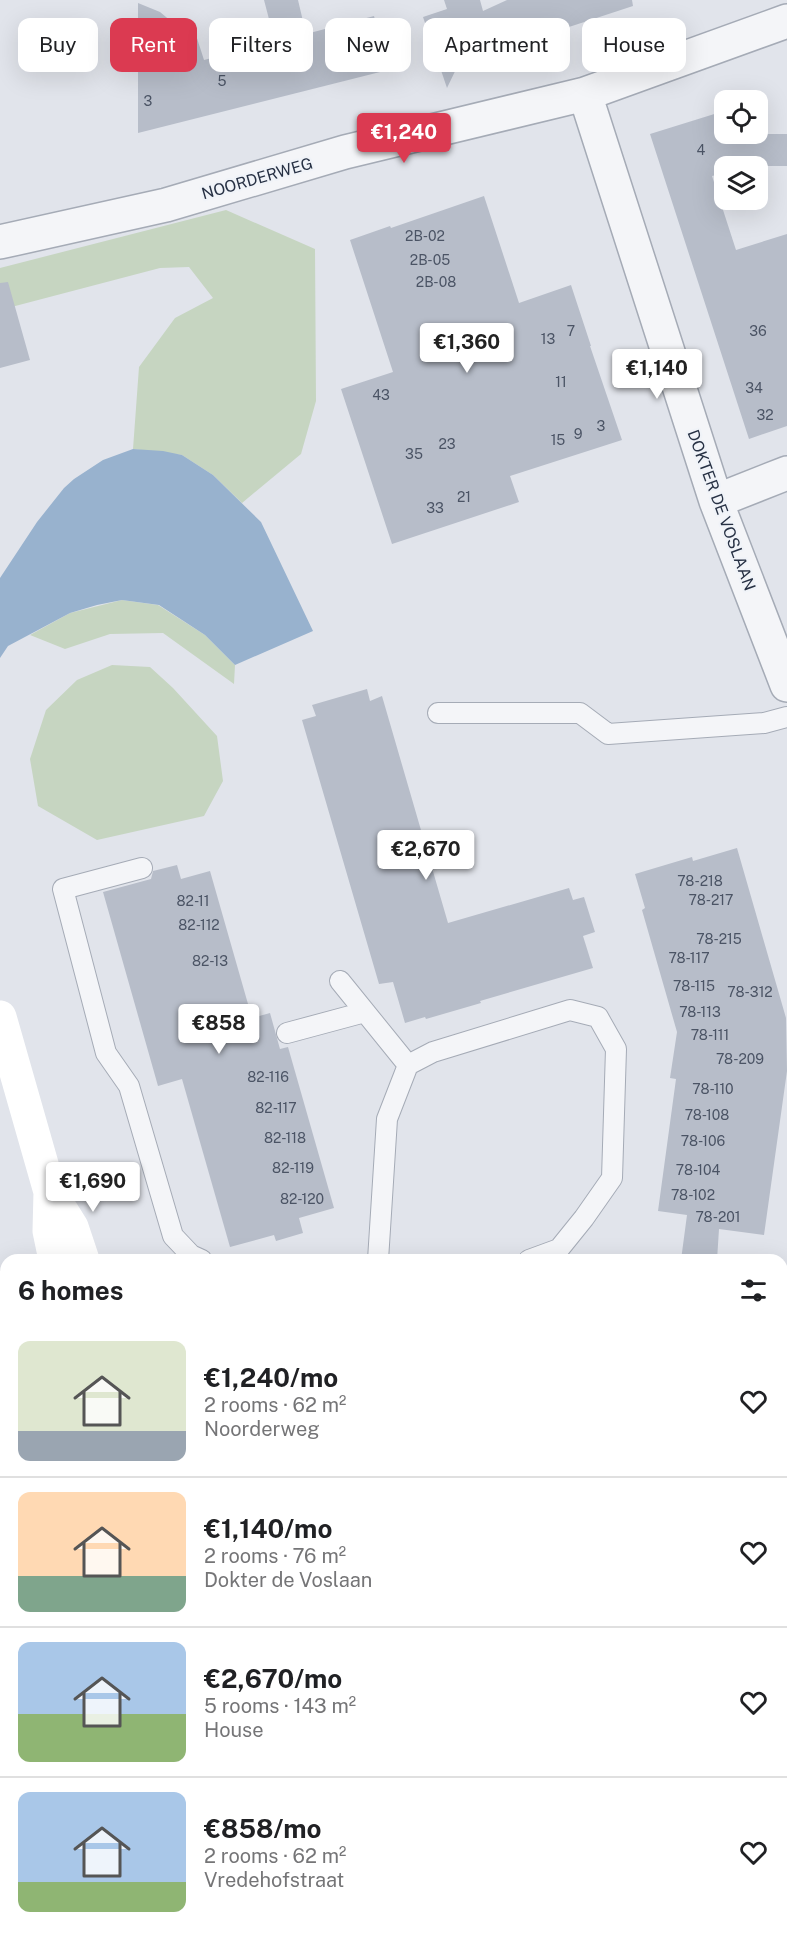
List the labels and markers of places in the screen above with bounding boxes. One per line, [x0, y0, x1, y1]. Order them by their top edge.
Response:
pin: €1,240 [355, 113, 453, 164]
pin: €1,360 [418, 323, 516, 374]
pin: €1,140 [608, 349, 706, 400]
pin: €2,670 [377, 830, 475, 881]
pin: €858 [183, 1004, 255, 1055]
pin: €1,690 [44, 1162, 142, 1213]

